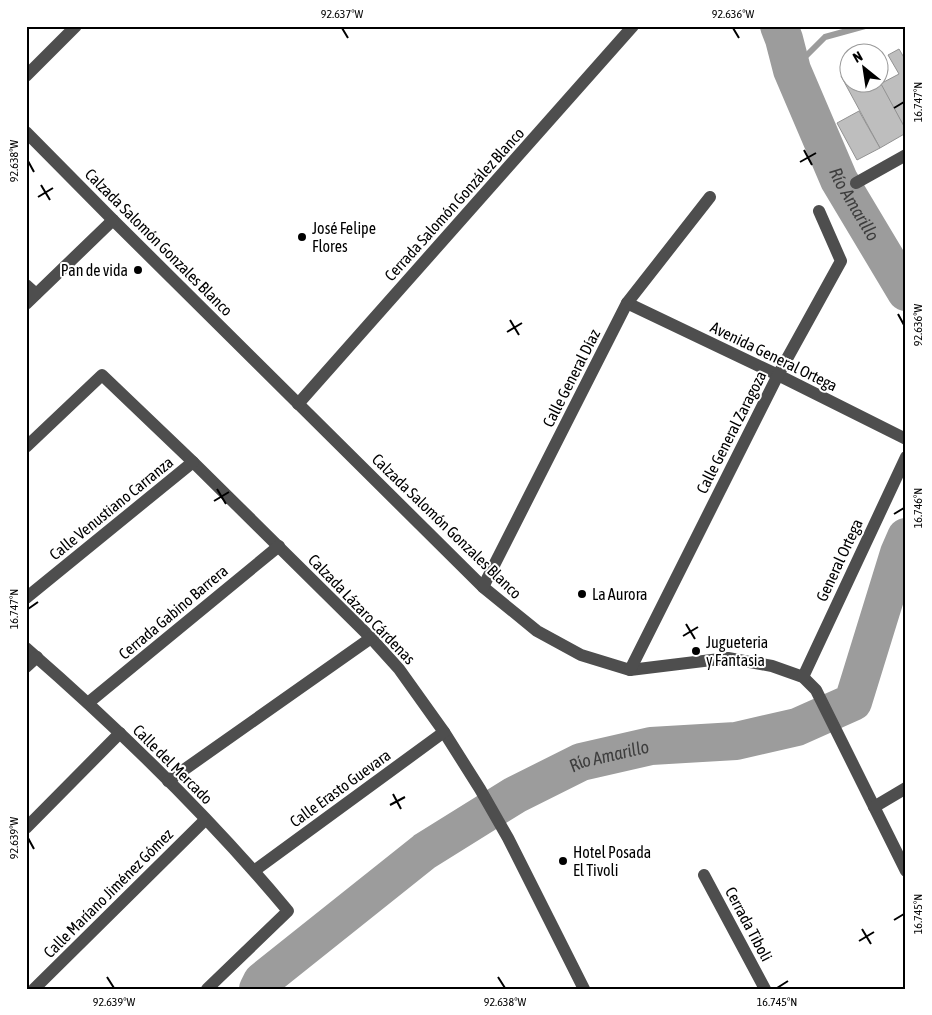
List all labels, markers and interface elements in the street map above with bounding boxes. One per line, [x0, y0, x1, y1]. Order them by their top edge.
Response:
text: 92.637°W [321, 7, 363, 21]
text: 92.636°W [712, 7, 754, 21]
north arrow [840, 42, 890, 92]
text: N [850, 48, 865, 66]
text: 16.747°N [911, 82, 925, 122]
street label: Cerrada Salomón González Blanco [380, 124, 528, 284]
text: 92.638°W [7, 140, 21, 182]
water label: Río Amarillo [825, 164, 884, 244]
street label: Calzada Salomón Gonzales Blanco [82, 165, 236, 319]
place label: José Felipe Flores [312, 219, 376, 255]
marker: José Felipe Flores [296, 231, 308, 243]
place label: Pan de vida [61, 261, 128, 279]
marker: Pan de vida [132, 264, 144, 276]
text: 92.636°W [911, 304, 925, 346]
street label: Avenida General Ortega [707, 317, 840, 395]
street label: Calle General Díaz [539, 326, 603, 430]
street label: Calle General Zaragoza [692, 368, 771, 497]
street label: Calzada Salomón Gonzales Blanco [369, 450, 525, 602]
street label: Calle Venustiano Carranza [46, 453, 176, 563]
text: 16.746°N [911, 488, 925, 528]
street label: General Ortega [812, 516, 867, 604]
street label: Calzada Lázaro Cárdenas [305, 550, 419, 668]
street label: Cerrada Gabino Barrera [115, 561, 231, 663]
place label: La Aurora [592, 585, 647, 603]
marker: La Aurora [576, 588, 588, 600]
text: 16.747°N [7, 589, 21, 629]
place label: Jugueteria y Fantasia [706, 633, 768, 670]
marker: Jugueteria y Fantasia [690, 645, 702, 657]
street label: Calle del Mercado [130, 721, 216, 807]
water label: Río Amarillo [565, 736, 651, 776]
street label: Calle Erasto Guevara [286, 745, 394, 831]
text: 92.639°W [7, 817, 21, 859]
street label: Calle Maríano Jiménez Gómez [40, 825, 176, 961]
place label: Hotel Posada El Tivoli [573, 843, 651, 879]
marker: Hotel Posada El Tivoli [557, 855, 569, 867]
street label: Cerrada Tiboli [722, 884, 776, 964]
text: 16.745°N [911, 894, 925, 934]
text: 92.639°W [93, 995, 135, 1009]
text: 92.638°W [484, 995, 526, 1009]
text: 16.745°N [757, 995, 797, 1009]

